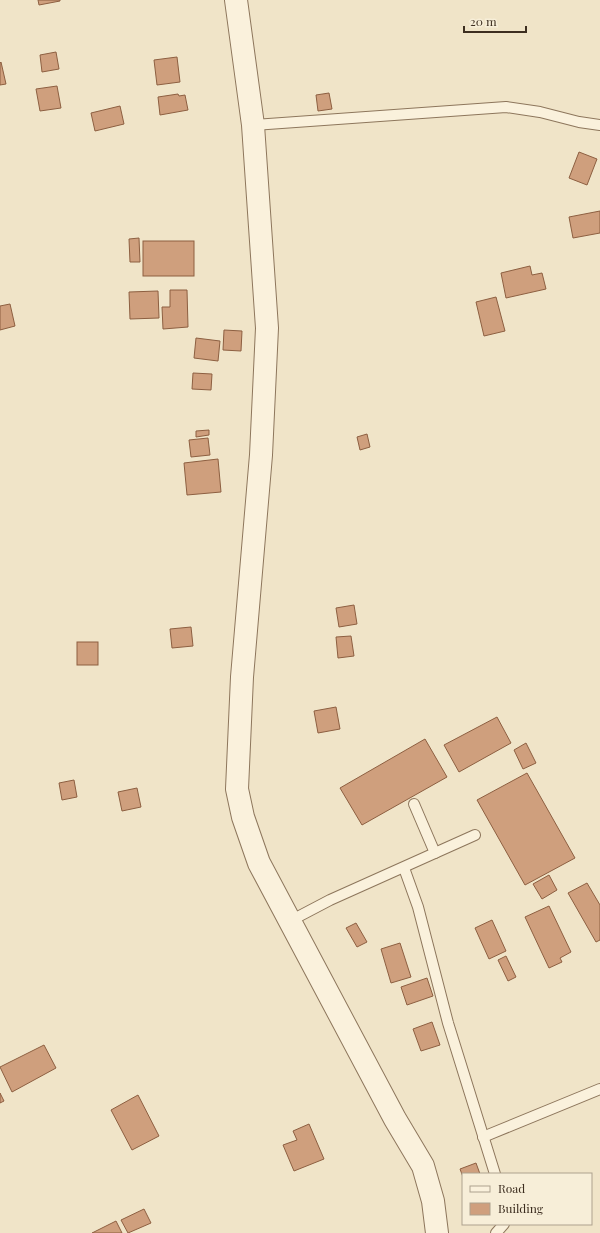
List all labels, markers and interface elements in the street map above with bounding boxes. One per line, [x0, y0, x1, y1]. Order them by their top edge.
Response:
scale bar [464, 8, 526, 34]
text: 20 m [470, 13, 497, 29]
legend [462, 1173, 592, 1225]
text: Road [498, 1180, 525, 1196]
text: Building [498, 1200, 544, 1216]

